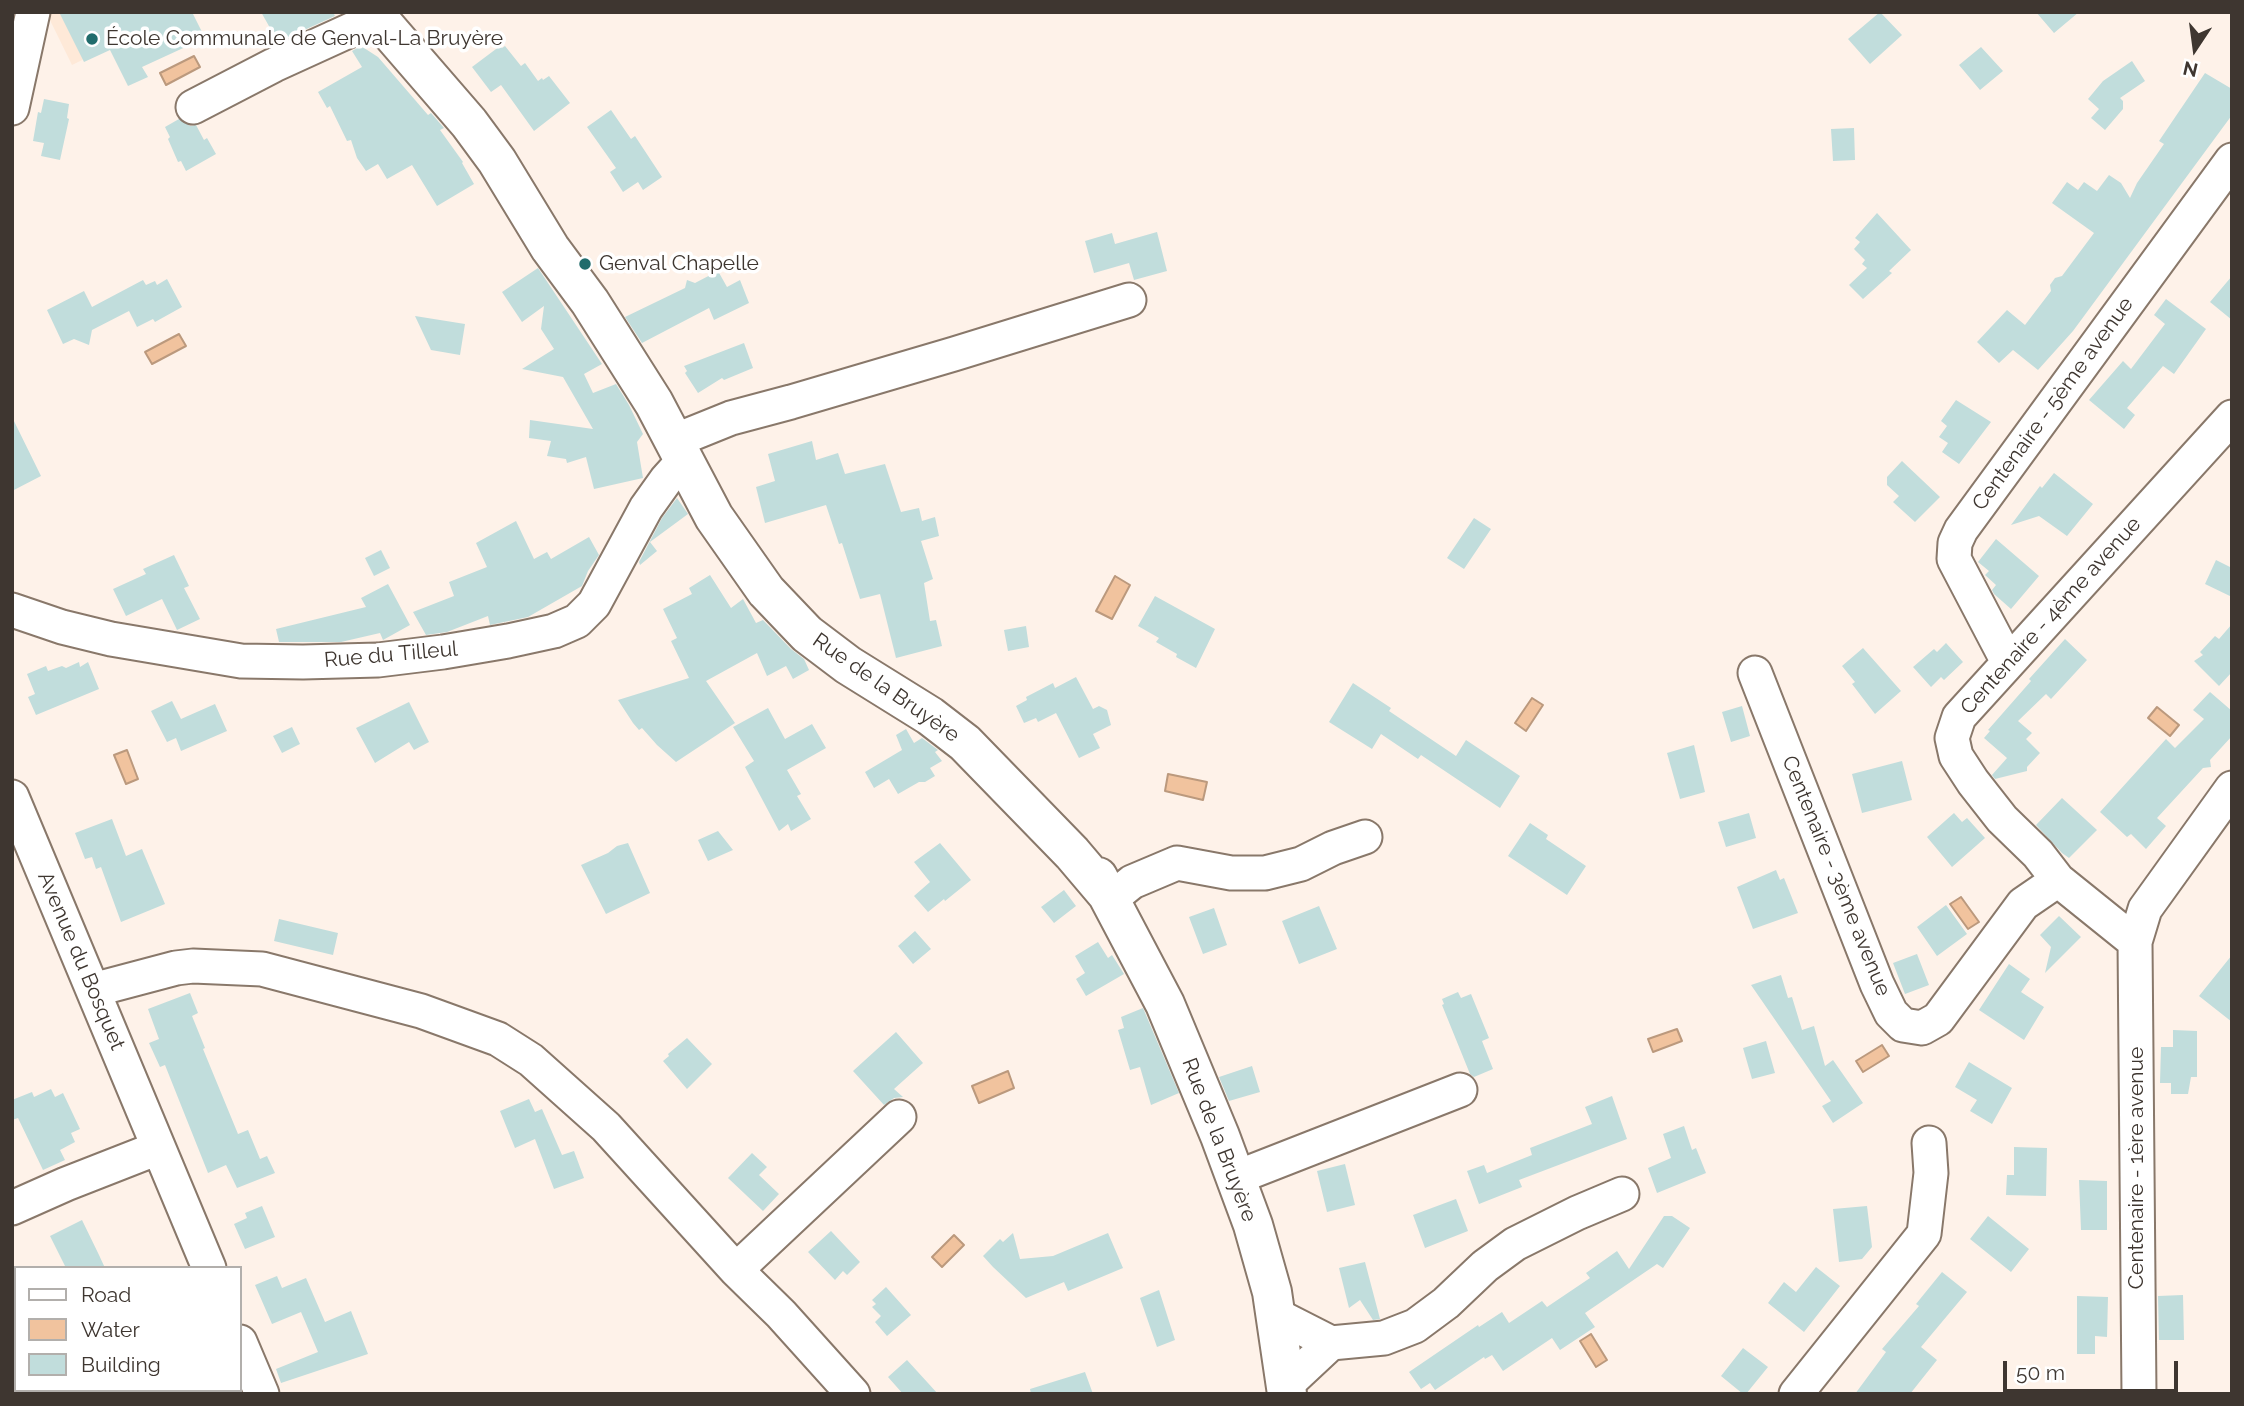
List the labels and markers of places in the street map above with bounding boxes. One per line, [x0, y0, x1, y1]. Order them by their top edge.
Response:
place label: École Communale de Genval-La Bruyère [106, 26, 503, 52]
marker: École Communale de Genval-La Bruyère [84, 31, 100, 47]
place label: Genval Chapelle [599, 251, 759, 277]
marker: Genval Chapelle [577, 256, 593, 272]

